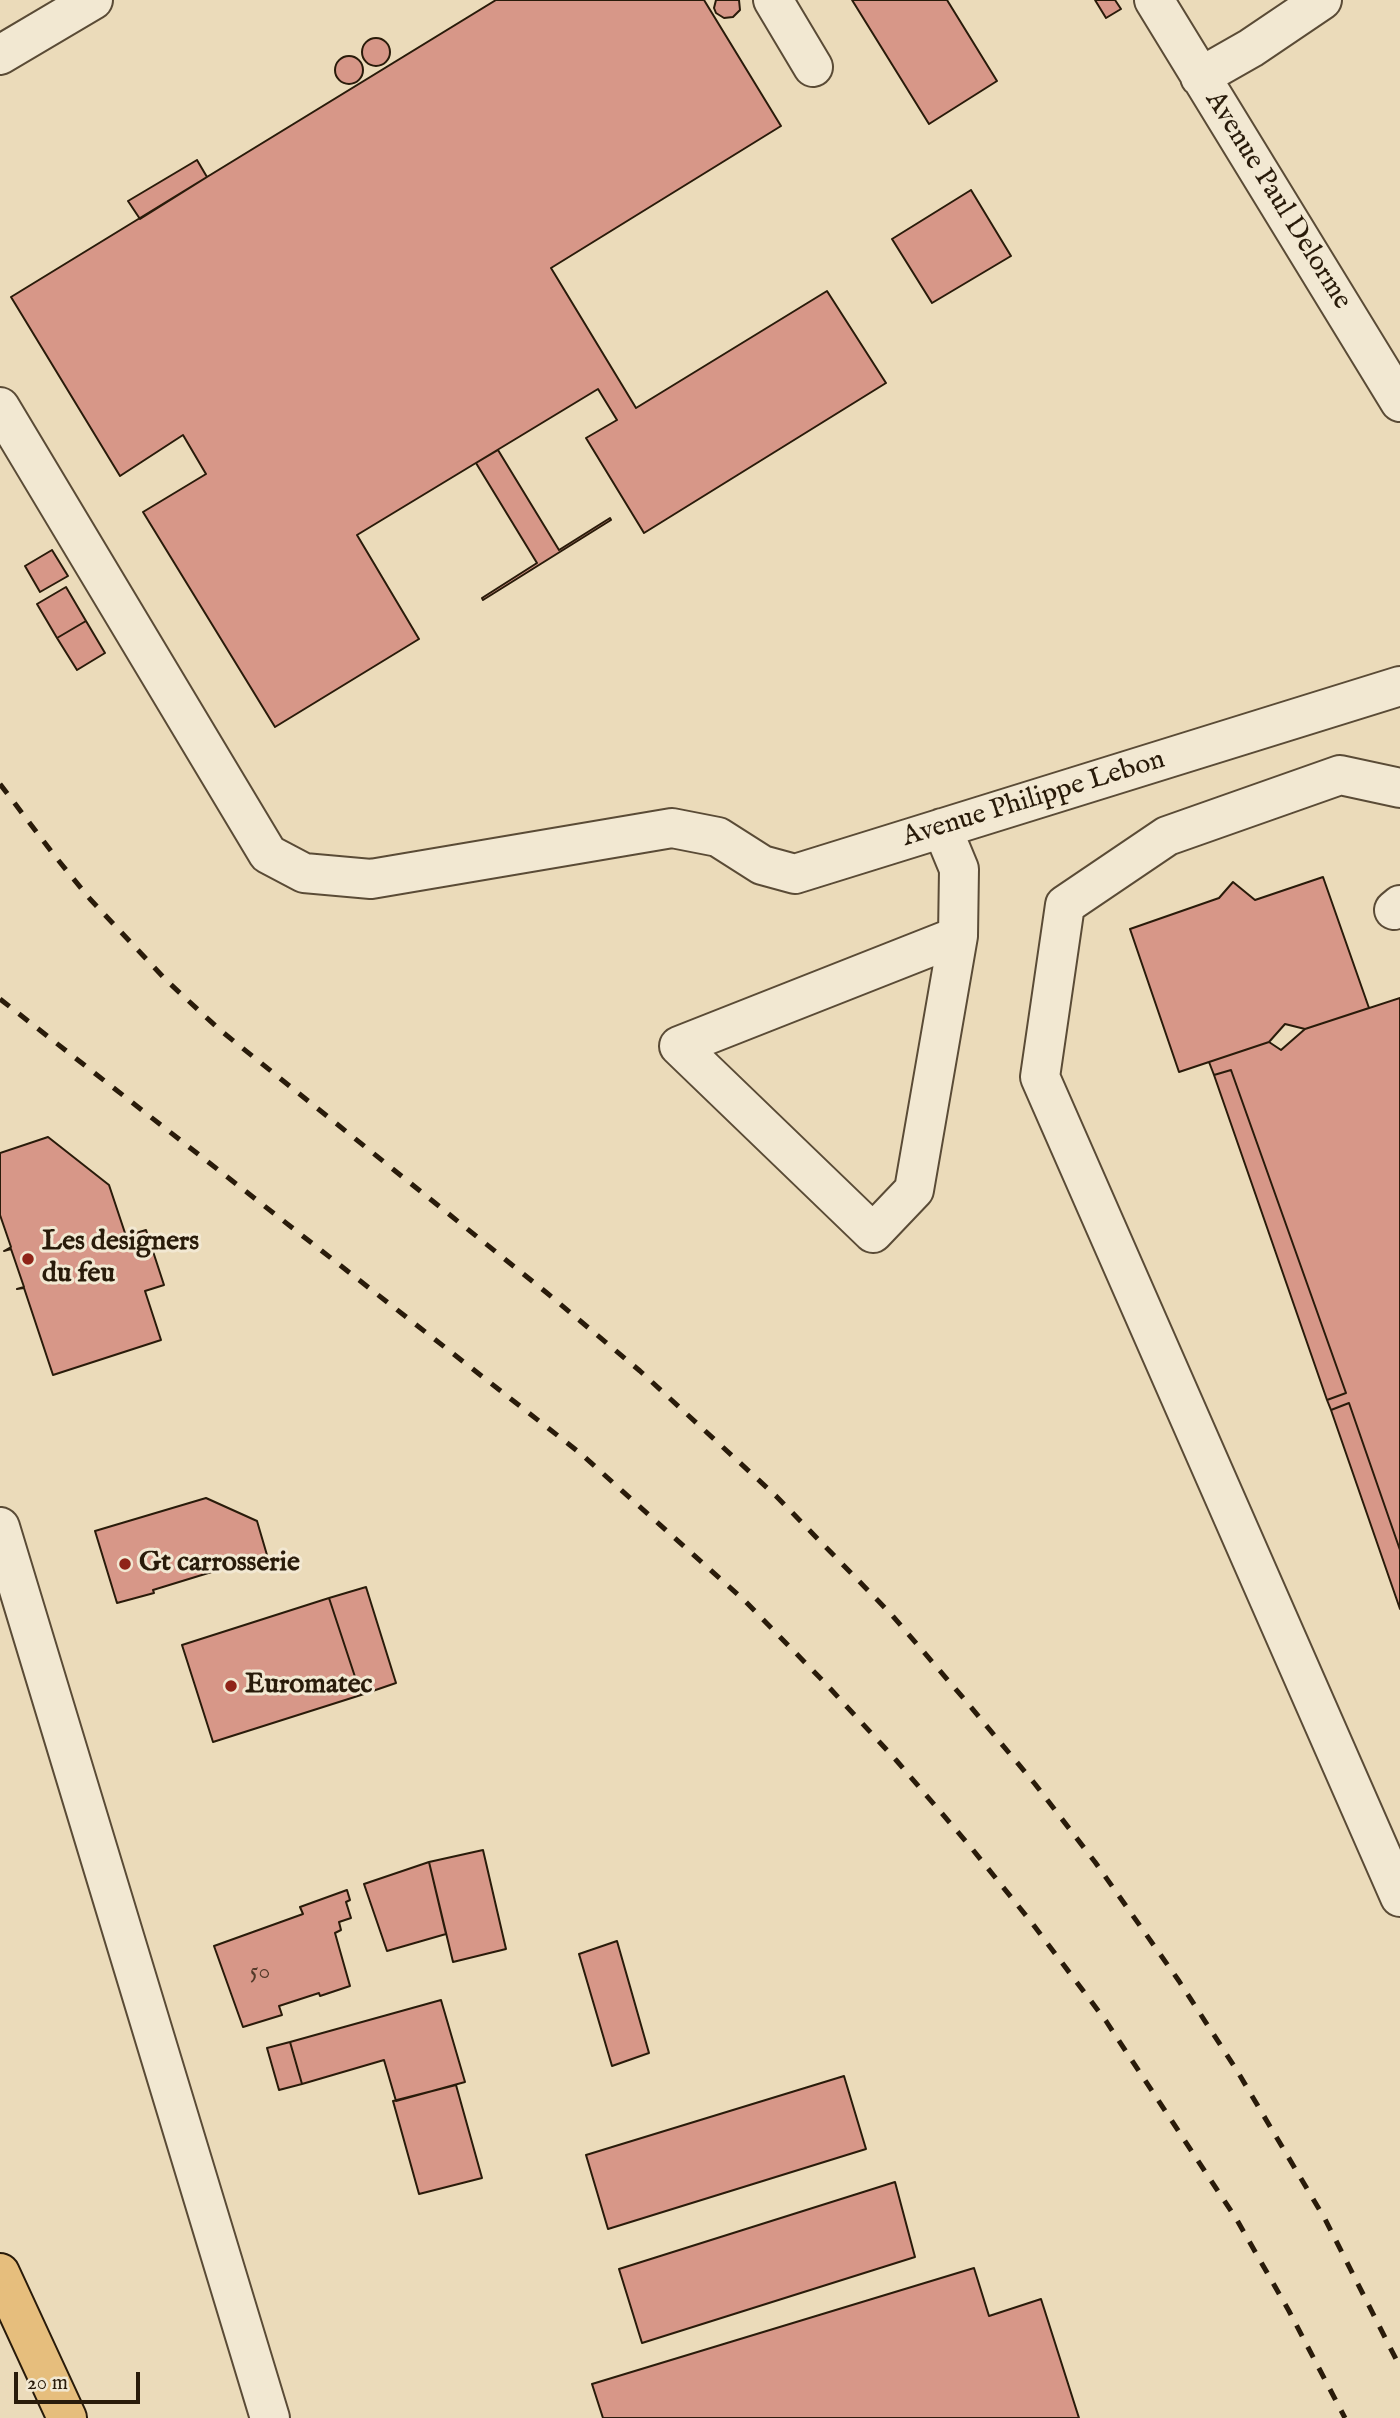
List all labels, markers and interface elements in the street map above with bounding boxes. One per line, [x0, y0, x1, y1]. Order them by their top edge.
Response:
street label: Avenue Paul Delorme [1196, 86, 1358, 316]
street label: Avenue Philippe Lebon [899, 744, 1169, 856]
place label: Les designers du feu [42, 1226, 199, 1292]
marker: Les designers du feu [20, 1251, 36, 1267]
place label: Gt carrosserie [139, 1547, 300, 1581]
marker: Gt carrosserie [117, 1556, 133, 1572]
place label: Euromatec [245, 1669, 373, 1703]
marker: Euromatec [223, 1678, 239, 1694]
house number: 50 [250, 1959, 270, 1987]
scale bar [18, 2358, 144, 2402]
text: 20 m [27, 2370, 68, 2397]

